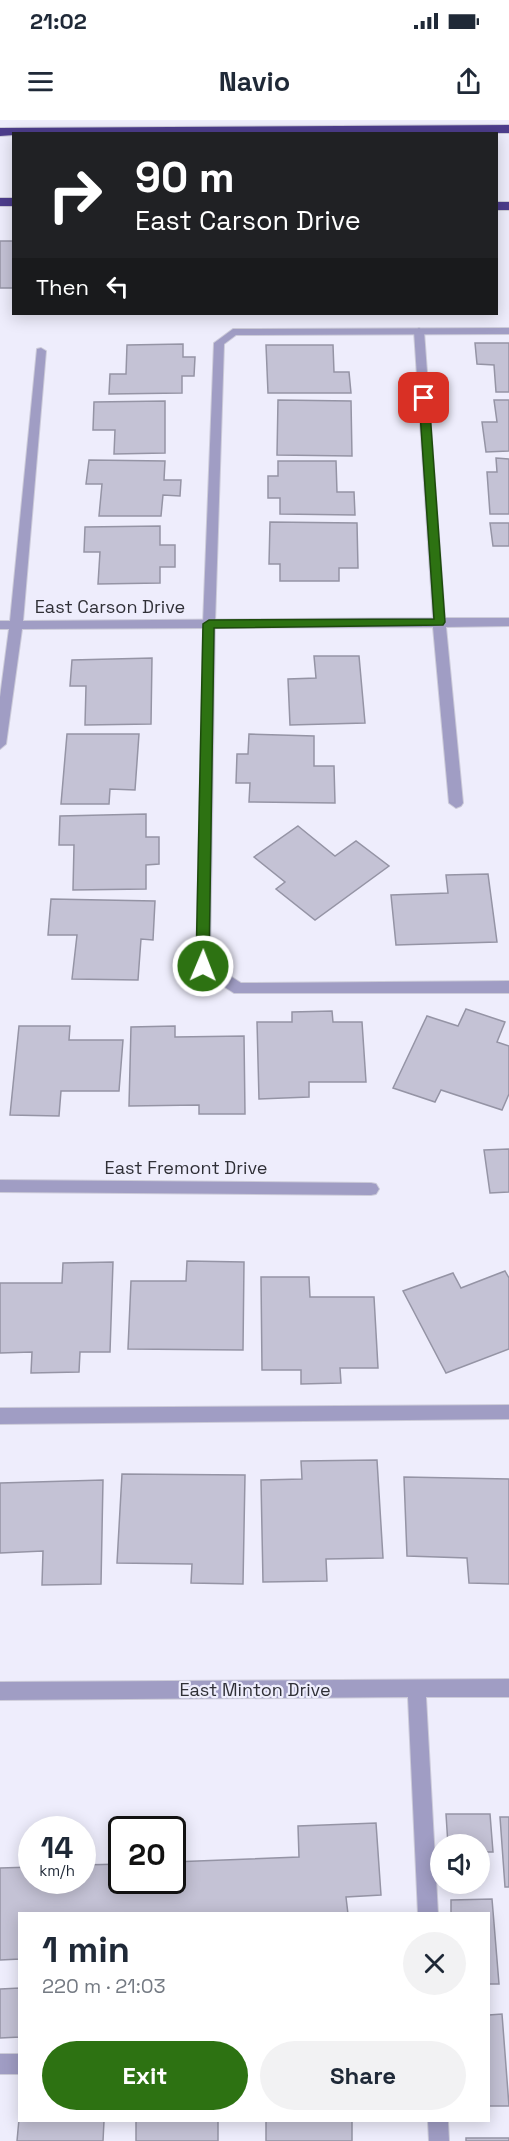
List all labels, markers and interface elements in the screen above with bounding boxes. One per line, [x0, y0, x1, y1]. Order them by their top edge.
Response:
text: 21:02 [30, 7, 87, 35]
text: Navio [219, 64, 290, 99]
icon: menu [24, 65, 57, 98]
icon: share [452, 65, 485, 98]
text: 90 m [135, 151, 235, 204]
icon: right [36, 156, 114, 234]
text: East Carson Drive [135, 203, 361, 238]
icon: left [101, 270, 134, 303]
text: Then [36, 273, 89, 301]
pin [398, 372, 449, 423]
icon: arrive [407, 381, 440, 414]
street label: East Carson Drive [35, 595, 185, 618]
position arrow [171, 934, 235, 998]
street label: East Fremont Drive [105, 1156, 267, 1179]
street label: East Minton Drive [179, 1678, 331, 1701]
speed limit sign: 20 [108, 1816, 186, 1894]
text: 14 [41, 1828, 73, 1867]
map controls [430, 1834, 490, 1894]
button: sound [430, 1834, 490, 1894]
text: km/h [39, 1861, 75, 1880]
text: 1 min [42, 1927, 130, 1973]
button: close [403, 1932, 466, 1995]
text: 220 m · 21:03 [42, 1973, 166, 1999]
button: Exit [42, 2041, 248, 2110]
button: Share [260, 2041, 466, 2110]

